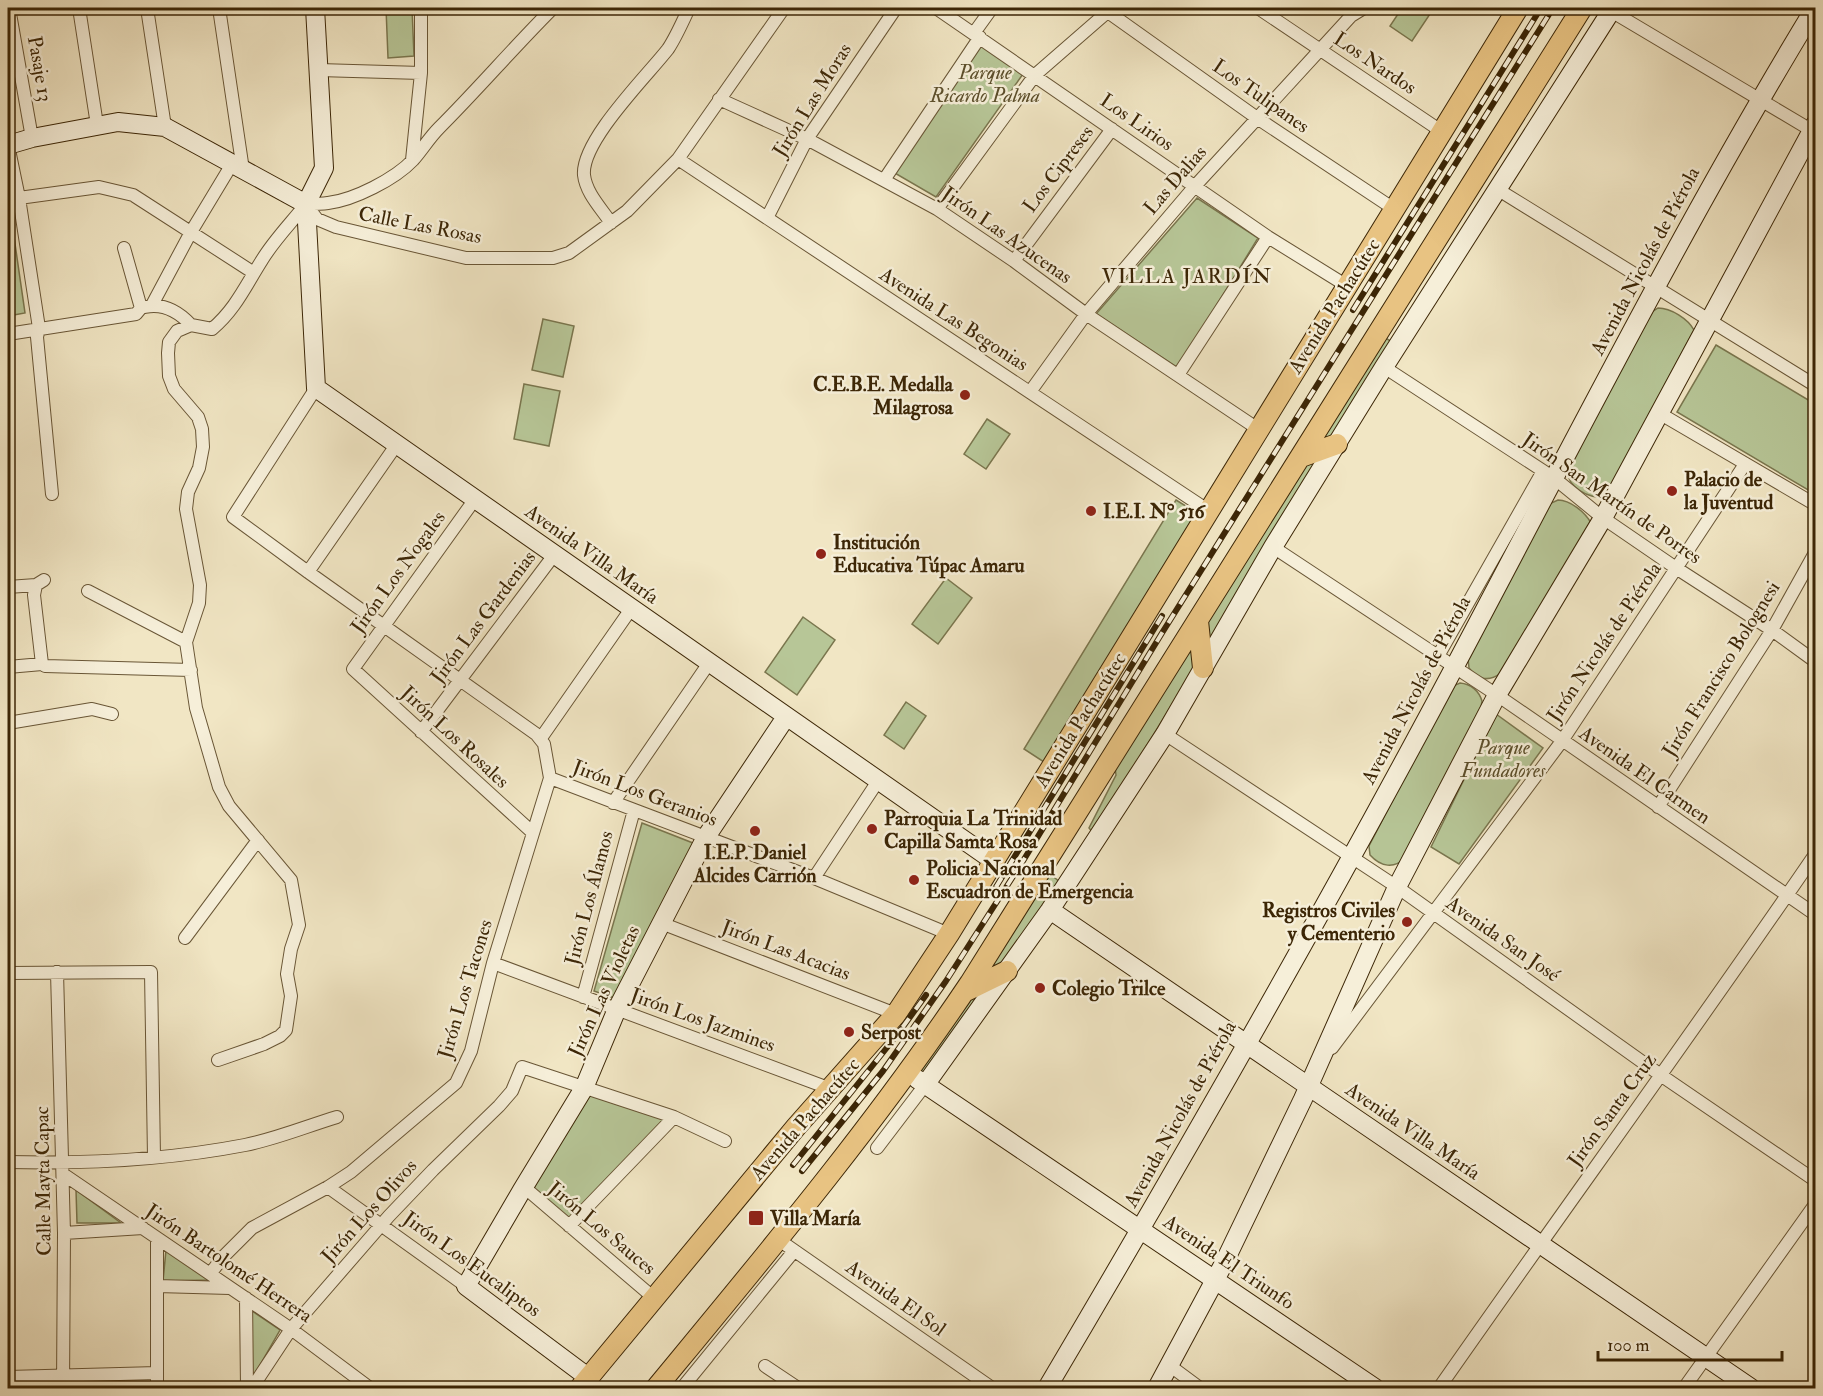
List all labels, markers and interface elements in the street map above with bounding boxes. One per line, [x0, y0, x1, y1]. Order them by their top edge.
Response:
street label: Los Nardos [1329, 26, 1421, 100]
street label: Pasaje 13 [22, 34, 58, 104]
street label: Jirón Las Moras [766, 38, 857, 162]
street label: Los Tulipanes [1207, 53, 1314, 139]
park label: Parque Ricardo Palma [929, 60, 1040, 108]
street label: Los Lirios [1095, 88, 1179, 156]
street label: Los Cipreses [1017, 120, 1100, 218]
street label: Las Dalias [1138, 140, 1212, 220]
street label: Avenida Nicolás de Piérola [1584, 162, 1706, 360]
street label: Jirón Las Azucenas [936, 180, 1077, 289]
street label: Calle Las Rosas [356, 201, 484, 249]
street label: Avenida Pachacútec [1282, 234, 1385, 379]
street label: Avenida Las Begonias [874, 261, 1033, 376]
district label: VILLA JARDÍN [1102, 263, 1272, 290]
place label: C.E.B.E. Medalla Milagrosa [813, 372, 954, 421]
marker: C.E.B.E. Medalla Milagrosa [958, 388, 972, 402]
street label: Jirón San Martín de Porres [1517, 426, 1707, 569]
place label: Palacio de la Juventud [1683, 467, 1773, 515]
marker: Palacio de la Juventud [1665, 484, 1679, 498]
street label: Avenida Villa María [520, 498, 664, 610]
place label: I.E.I. N° 516 [1103, 499, 1206, 524]
marker: I.E.I. N° 516 [1084, 504, 1098, 518]
street label: Jirón Los Nogales [345, 506, 451, 639]
place label: Institución Educativa Túpac Amaru [833, 530, 1025, 579]
street label: Jirón Las Gardenias [424, 546, 541, 689]
marker: Institución Educativa Túpac Amaru [814, 547, 828, 561]
street label: Jirón Nicolás de Piérola [1541, 557, 1667, 728]
street label: Jirón Francisco Bolognesi [1656, 576, 1785, 762]
street label: Avenida Nicolás de Piérola [1355, 591, 1477, 789]
street label: Avenida Pachacútec [1028, 648, 1131, 793]
street label: Jirón Los Rosales [395, 680, 515, 794]
street label: Avenida El Carmen [1574, 720, 1716, 830]
park label: Parque Fundadores [1460, 735, 1546, 783]
street label: Jirón Los Geranios [568, 754, 721, 832]
place label: Parroquia La Trinidad Capilla Samta Rosa [884, 806, 1062, 855]
marker: Parroquia La Trinidad Capilla Samta Rosa [865, 822, 879, 836]
marker: I.E.P. Daniel Alcides Carrión [748, 824, 762, 838]
street label: Jirón Los Álamos [558, 828, 619, 969]
place label: I.E.P. Daniel Alcides Carrión [692, 840, 817, 888]
place label: Policia Nacional Escuadron de Emergencia [926, 856, 1134, 905]
marker: Policia Nacional Escuadron de Emergencia [907, 873, 921, 887]
street label: Avenida San José [1440, 890, 1565, 988]
place label: Registros Civiles y Cementerio [1262, 898, 1395, 947]
street label: Jirón Las Acacias [717, 914, 854, 986]
marker: Registros Civiles y Cementerio [1400, 915, 1414, 929]
street label: Jirón Los Tacones [432, 916, 498, 1063]
street label: Jirón Las Violetas [562, 921, 645, 1062]
place label: Colegio Trilce [1052, 976, 1166, 1002]
marker: Colegio Trilce [1033, 981, 1047, 995]
street label: Jirón Los Jazmines [626, 982, 779, 1058]
street label: Avenida Nicolás de Piérola [1118, 1016, 1242, 1213]
place label: Serpost [861, 1020, 922, 1046]
marker: Serpost [842, 1025, 856, 1039]
street label: Jirón Santa Cruz [1562, 1048, 1662, 1173]
street label: Avenida Pachacútec [744, 1053, 865, 1186]
street label: Avenida Villa María [1340, 1076, 1486, 1186]
street label: Calle Mayta Capac [29, 1106, 58, 1256]
street label: Jirón Los Olivos [315, 1154, 422, 1269]
street label: Jirón Los Sauces [542, 1175, 661, 1280]
street label: Jirón Bartolomé Herrera [140, 1197, 318, 1328]
street label: Jirón Los Eucaliptos [397, 1205, 546, 1323]
place label: Villa María [769, 1206, 861, 1231]
street label: Avenida El Triunfo [1158, 1208, 1299, 1315]
marker: Villa María [747, 1209, 765, 1227]
street label: Avenida El Sol [840, 1254, 951, 1342]
scale bar [1598, 1324, 1782, 1362]
text: 100 m [1607, 1334, 1650, 1357]

